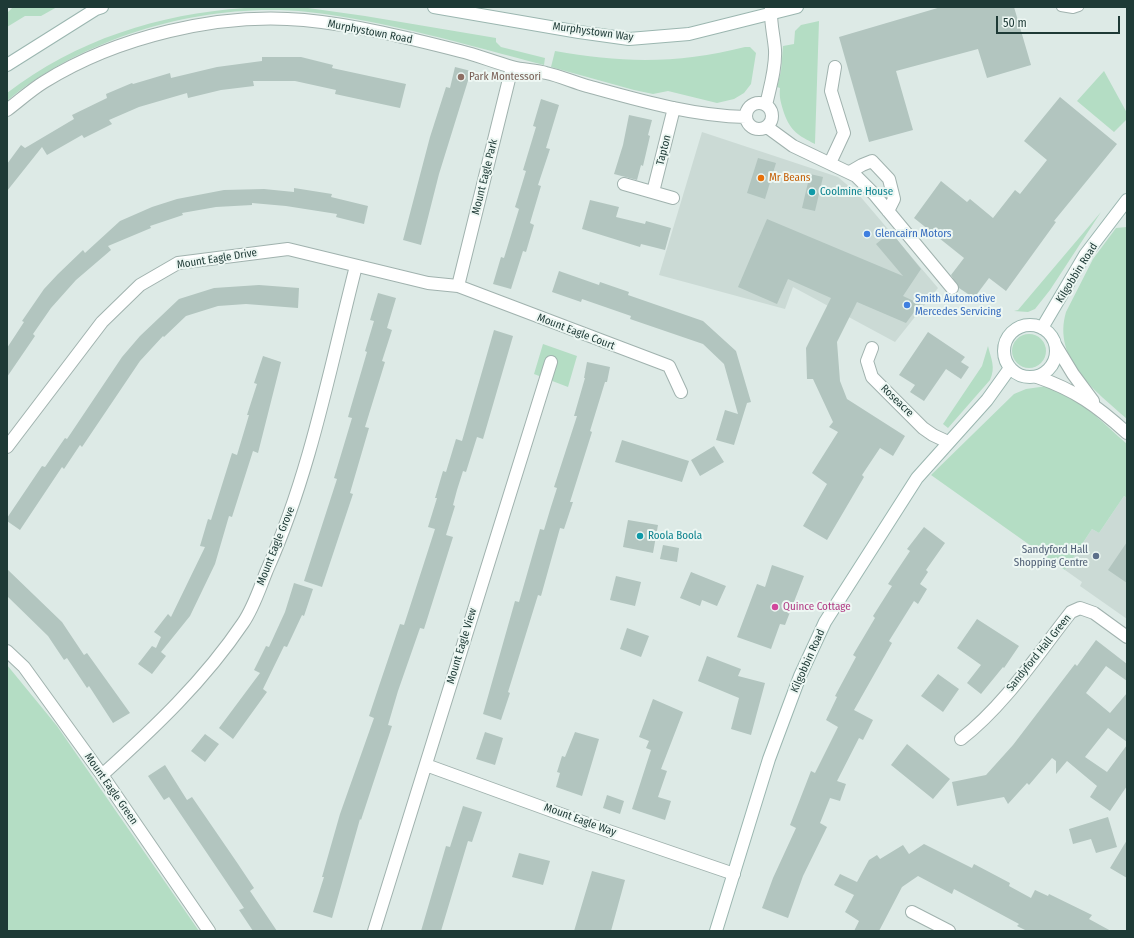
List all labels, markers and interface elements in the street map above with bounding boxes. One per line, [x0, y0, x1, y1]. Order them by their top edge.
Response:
scale bar [998, 8, 1122, 34]
text: 50 m [1003, 16, 1027, 30]
street label: Murphystown Road [326, 17, 414, 47]
street label: Murphystown Way [552, 20, 634, 44]
place label: Park Montessori [469, 70, 541, 84]
marker: Park Montessori [456, 72, 466, 82]
street label: Tapton [654, 133, 674, 167]
street label: Mount Eagle Park [469, 138, 501, 216]
place label: Mr Beans [769, 171, 810, 185]
marker: Mr Beans [756, 173, 766, 183]
place label: Coolmine House [820, 185, 893, 199]
marker: Coolmine House [807, 187, 817, 197]
place label: Glencairn Motors [875, 227, 952, 241]
marker: Glencairn Motors [862, 229, 872, 239]
street label: Kilgobbin Road [1053, 241, 1101, 305]
street label: Mount Eagle Drive [176, 246, 258, 272]
place label: Smith Automotive Mercedes Servicing [915, 292, 1001, 318]
marker: Smith Automotive Mercedes Servicing [902, 300, 912, 310]
street label: Mount Eagle Court [535, 311, 617, 353]
street label: Roseacre [878, 382, 916, 420]
street label: Mount Eagle Grove [254, 505, 298, 587]
place label: Roola Boola [648, 529, 702, 543]
marker: Roola Boola [635, 531, 645, 541]
place label: Sandyford Hall Shopping Centre [1014, 543, 1088, 569]
marker: Sandyford Hall Shopping Centre [1091, 551, 1101, 561]
place label: Quince Cottage [783, 600, 851, 614]
marker: Quince Cottage [770, 602, 780, 612]
street label: Mount Eagle View [444, 606, 480, 686]
street label: Sandyford Hall Green [1004, 612, 1074, 694]
street label: Kilgobbin Road [788, 627, 828, 695]
street label: Mount Eagle Green [81, 751, 141, 827]
street label: Mount Eagle Way [542, 801, 618, 839]

